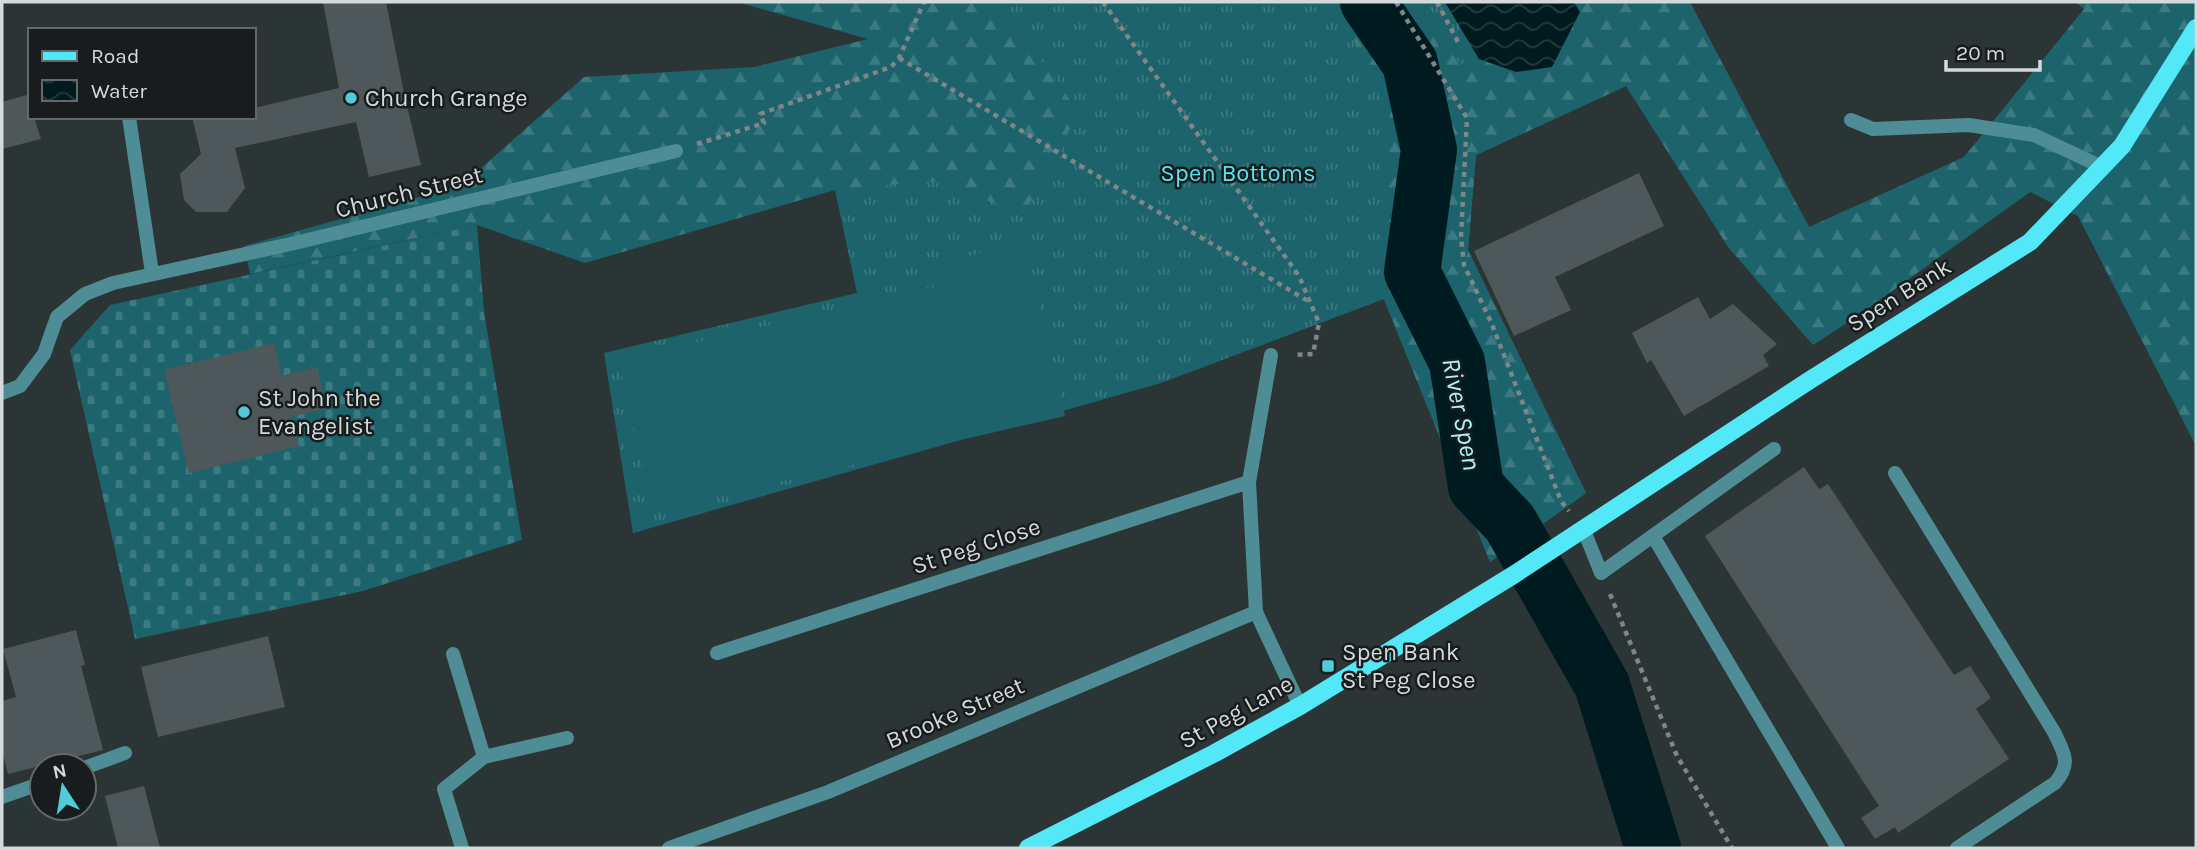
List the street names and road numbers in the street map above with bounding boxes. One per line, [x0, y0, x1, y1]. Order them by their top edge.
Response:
street label: Church Street [332, 160, 486, 224]
street label: Spen Bank [1842, 252, 1956, 338]
street label: St Peg Close [908, 512, 1044, 580]
street label: St Peg Lane [1174, 669, 1298, 755]
street label: Brooke Street [882, 671, 1028, 755]

